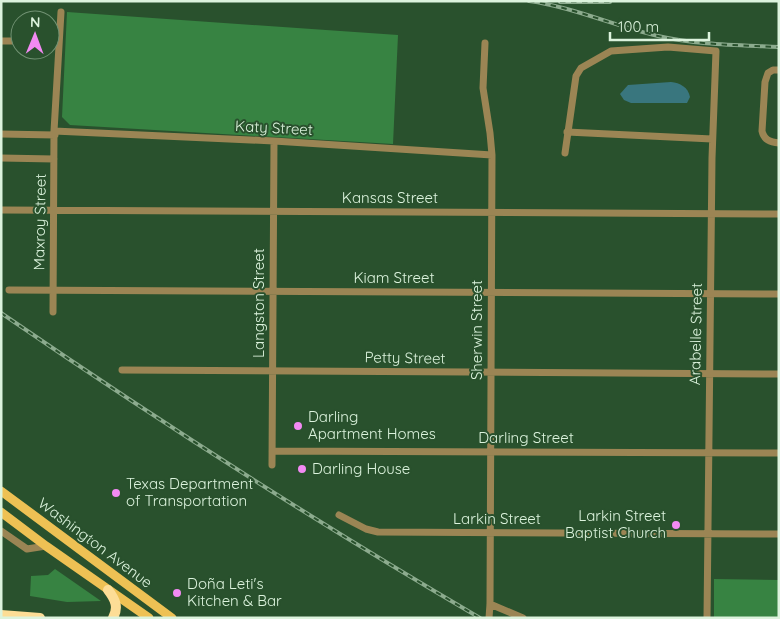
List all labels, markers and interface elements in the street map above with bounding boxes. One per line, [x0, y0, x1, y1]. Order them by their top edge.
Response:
north arrow [10, 10, 60, 60]
scale bar [610, 10, 709, 42]
text: N [30, 13, 41, 31]
text: 100 m [618, 17, 659, 36]
street label: Katy Street [235, 116, 313, 139]
street label: Maxroy Street [29, 173, 50, 271]
street label: Kansas Street [342, 188, 438, 207]
street label: Langston Street [249, 248, 268, 358]
street label: Kiam Street [353, 268, 435, 287]
street label: Sherwin Street [467, 280, 486, 380]
street label: Arabelle Street [685, 283, 706, 385]
street label: Petty Street [364, 347, 446, 368]
place label: Darling Apartment Homes [308, 407, 436, 443]
marker: Darling Apartment Homes [292, 420, 304, 432]
street label: Darling Street [478, 428, 574, 447]
place label: Darling House [312, 459, 410, 478]
marker: Darling House [296, 463, 308, 475]
place label: Texas Department of Transportation [126, 474, 253, 510]
marker: Texas Department of Transportation [110, 487, 122, 499]
street label: Washington Avenue [34, 493, 156, 592]
place label: Larkin Street Baptist Church [565, 506, 666, 542]
street label: Larkin Street [453, 509, 541, 528]
marker: Larkin Street Baptist Church [670, 519, 682, 531]
place label: Doña Leti's Kitchen & Bar [187, 574, 282, 610]
marker: Doña Leti's Kitchen & Bar [171, 587, 183, 599]

